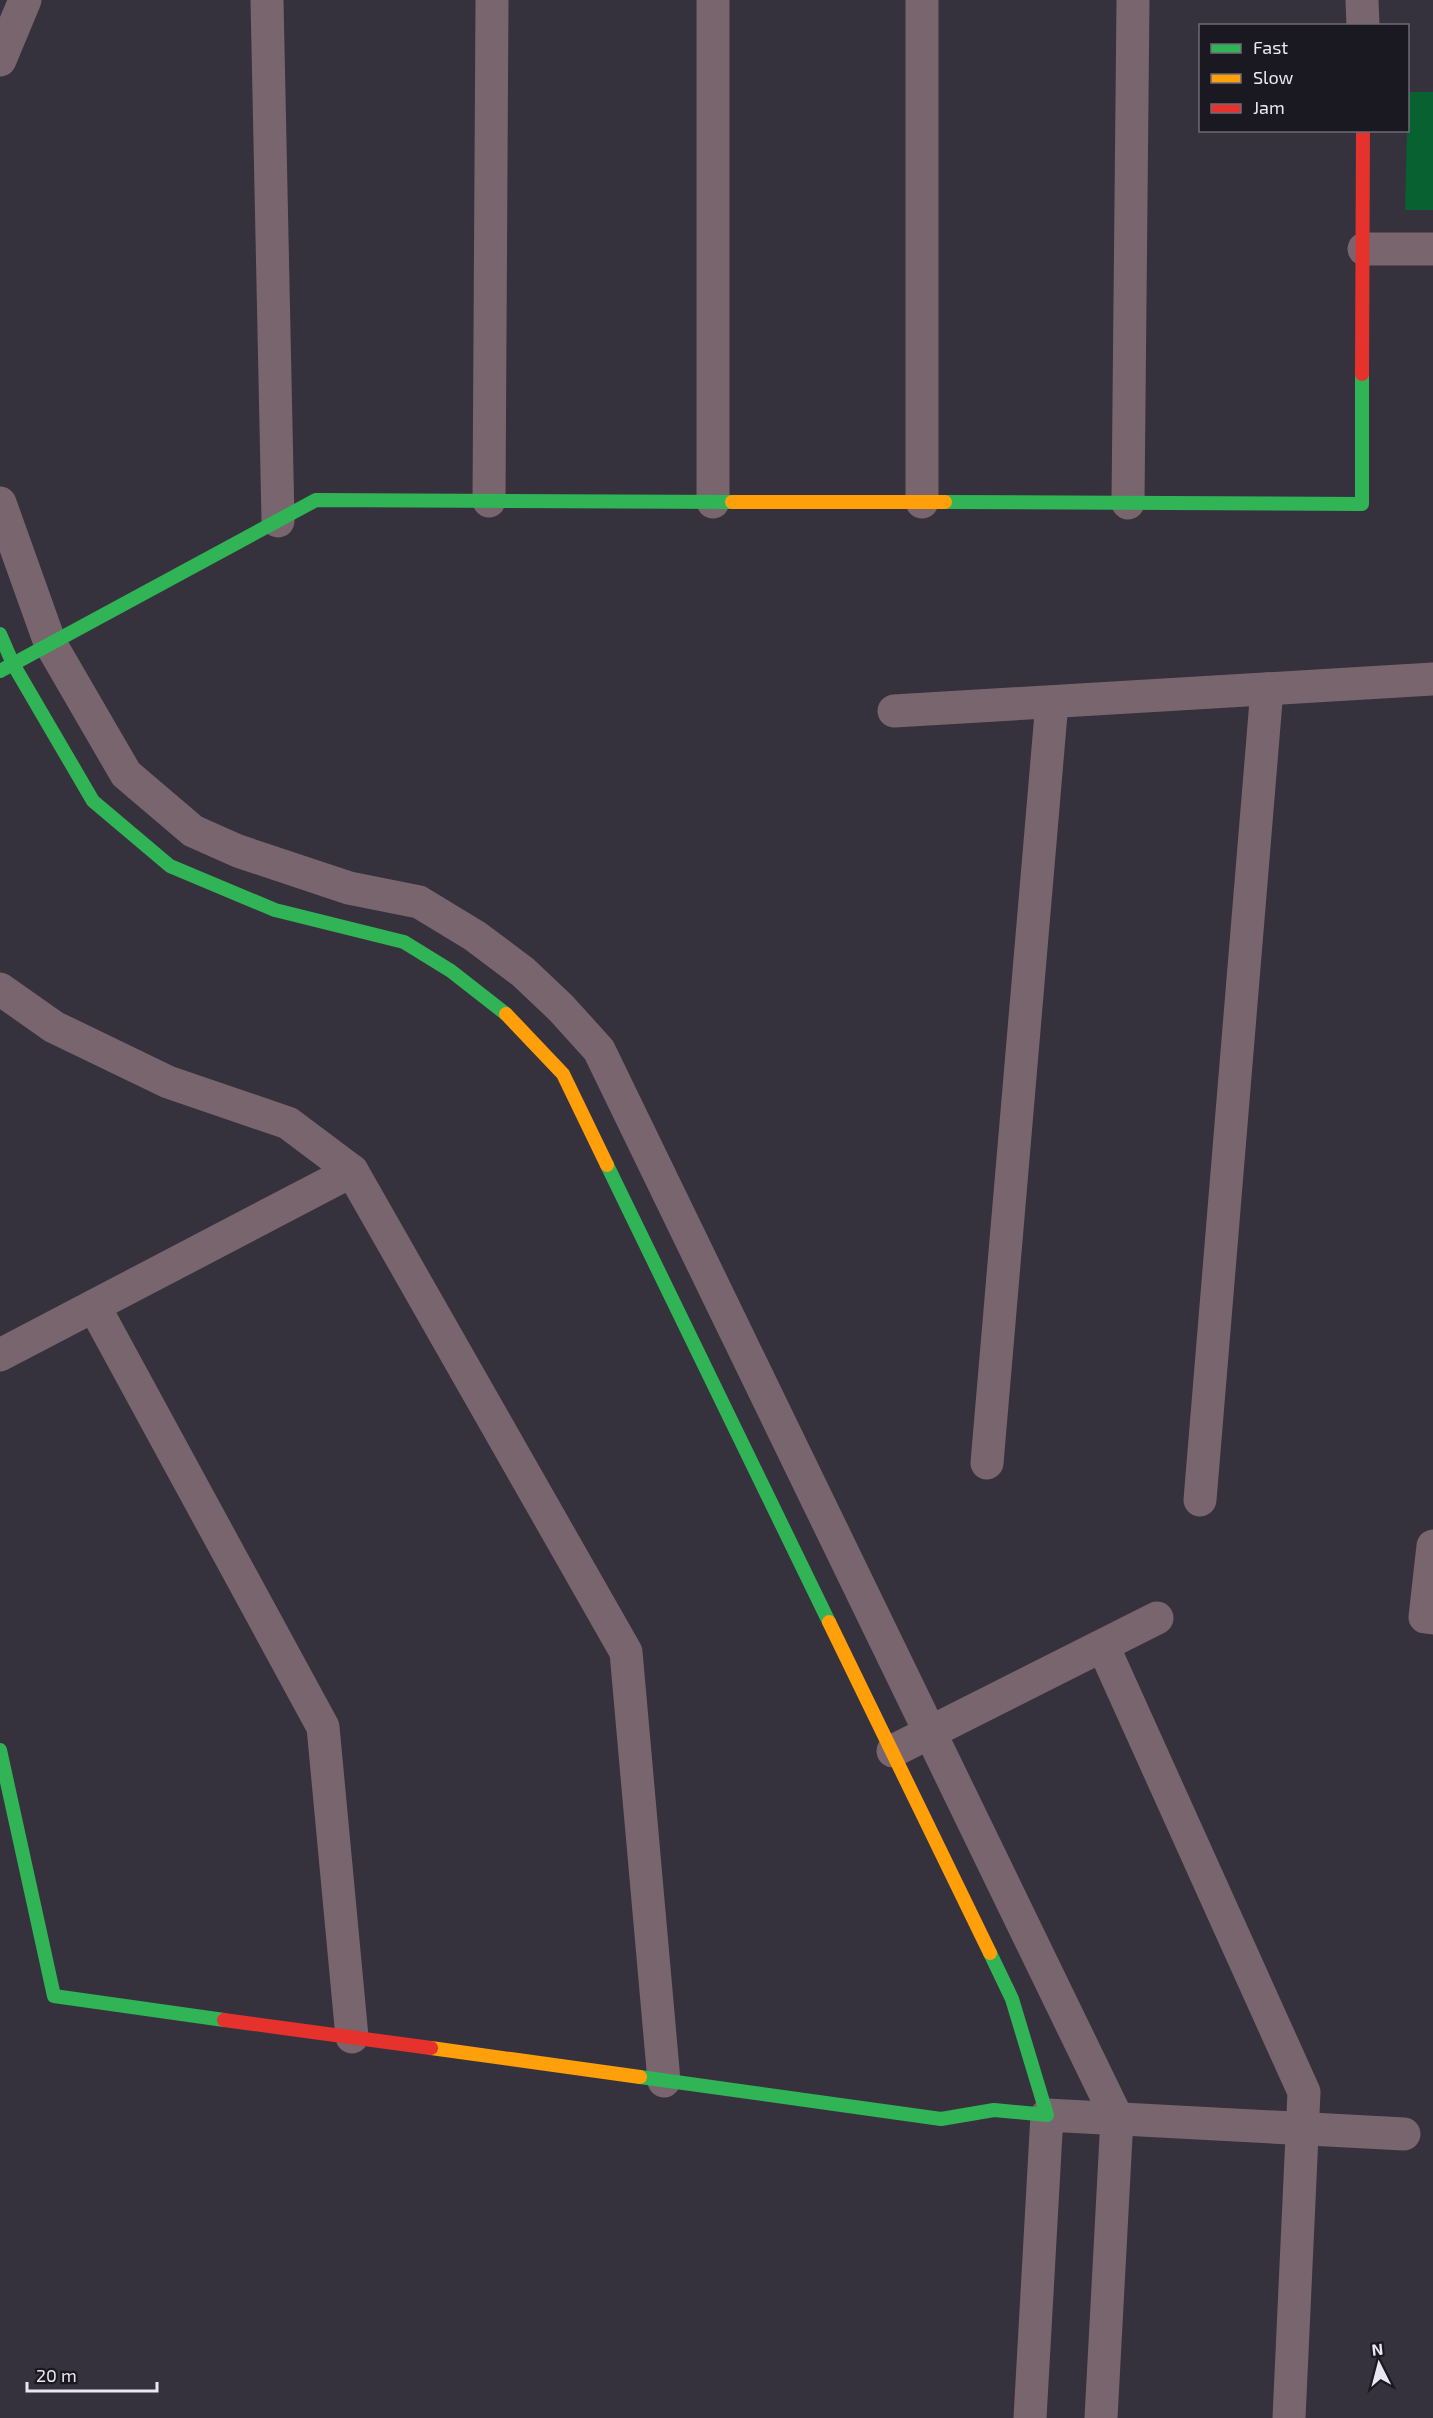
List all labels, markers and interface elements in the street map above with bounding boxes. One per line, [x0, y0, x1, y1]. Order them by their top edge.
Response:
legend [1199, 24, 1409, 132]
text: Fast [1253, 36, 1288, 58]
text: Slow [1253, 66, 1294, 88]
text: Jam [1253, 96, 1285, 118]
north arrow [1349, 2334, 1409, 2394]
text: N [1371, 2339, 1384, 2359]
scale bar [27, 2355, 158, 2393]
text: 20 m [36, 2364, 77, 2386]

